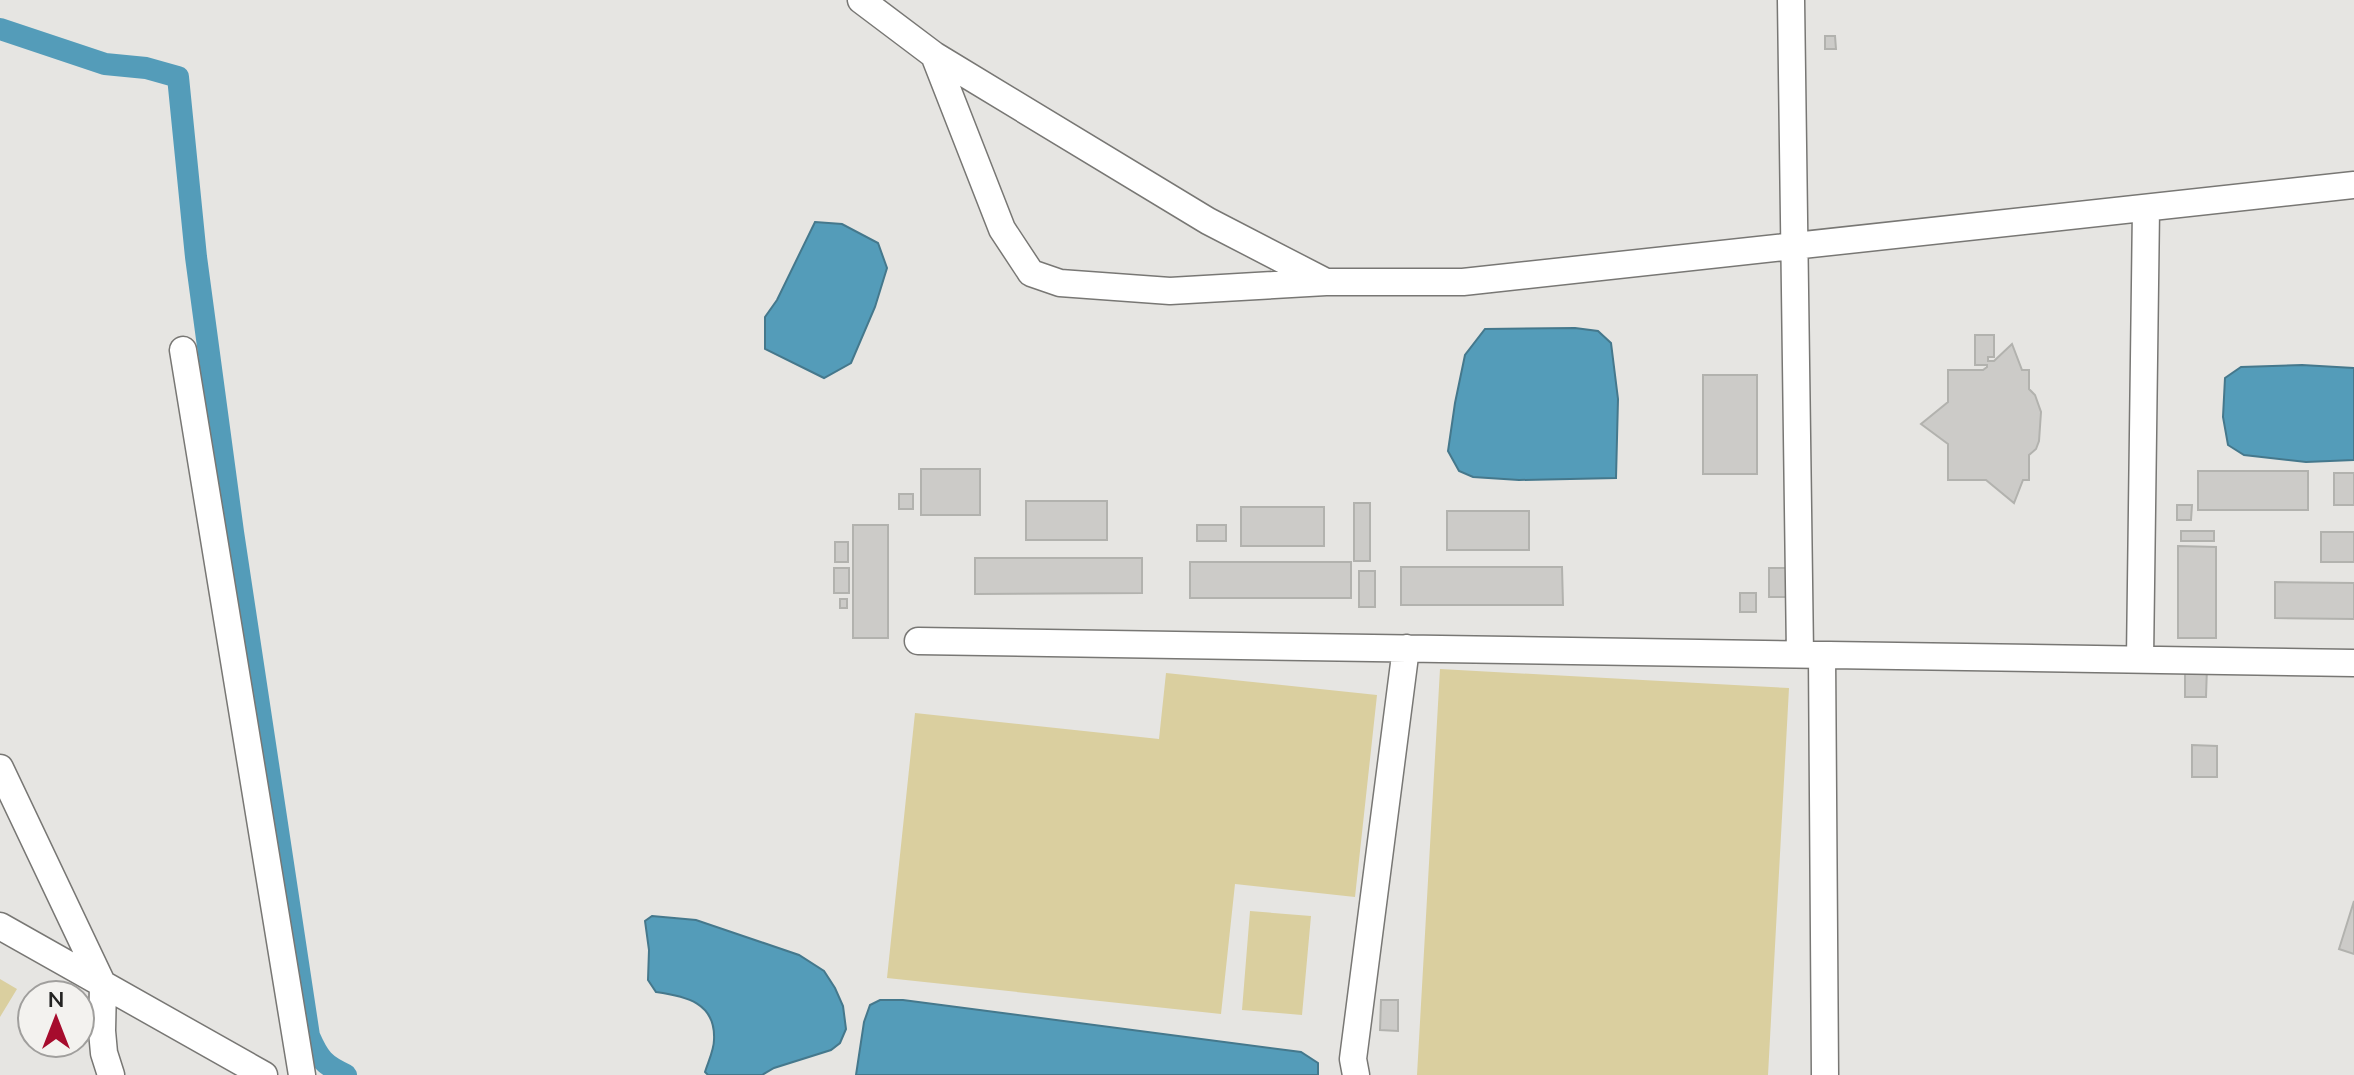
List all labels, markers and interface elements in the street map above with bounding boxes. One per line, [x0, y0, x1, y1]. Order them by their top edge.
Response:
north arrow [16, 979, 96, 1059]
text: N [48, 985, 64, 1013]

